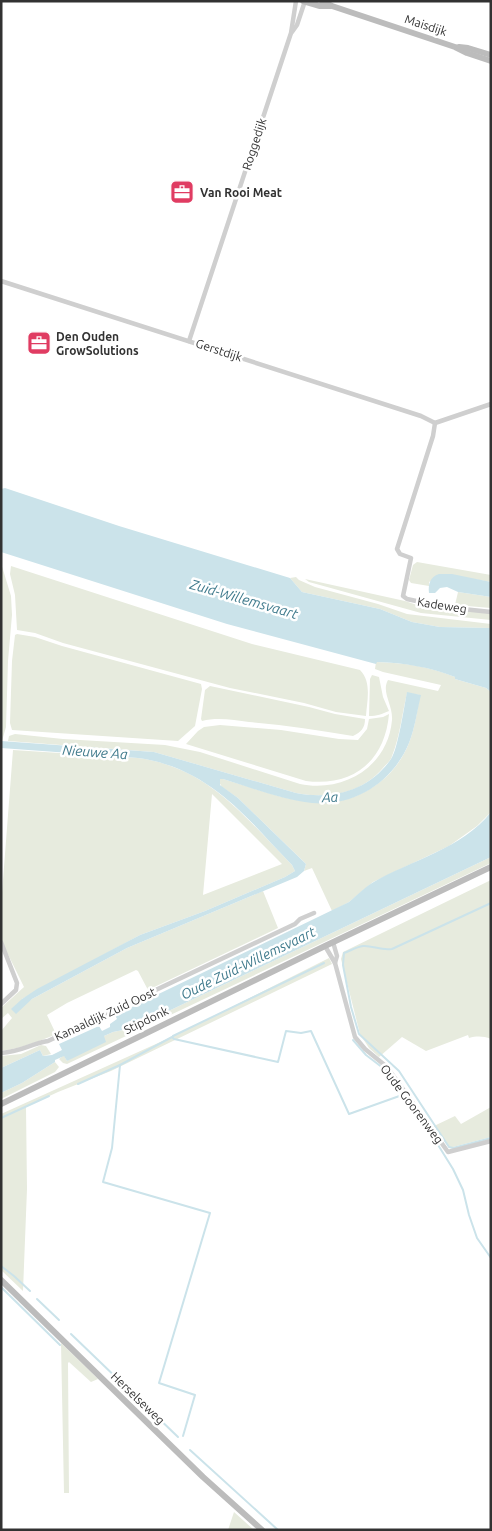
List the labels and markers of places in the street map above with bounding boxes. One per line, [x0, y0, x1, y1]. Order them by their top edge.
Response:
office icon: Van Rooi Meat [169, 179, 195, 205]
place label: Van Rooi Meat [200, 186, 282, 199]
office icon: Den Ouden GrowSolutions [26, 330, 52, 356]
place label: Den Ouden GrowSolutions [56, 330, 139, 357]

